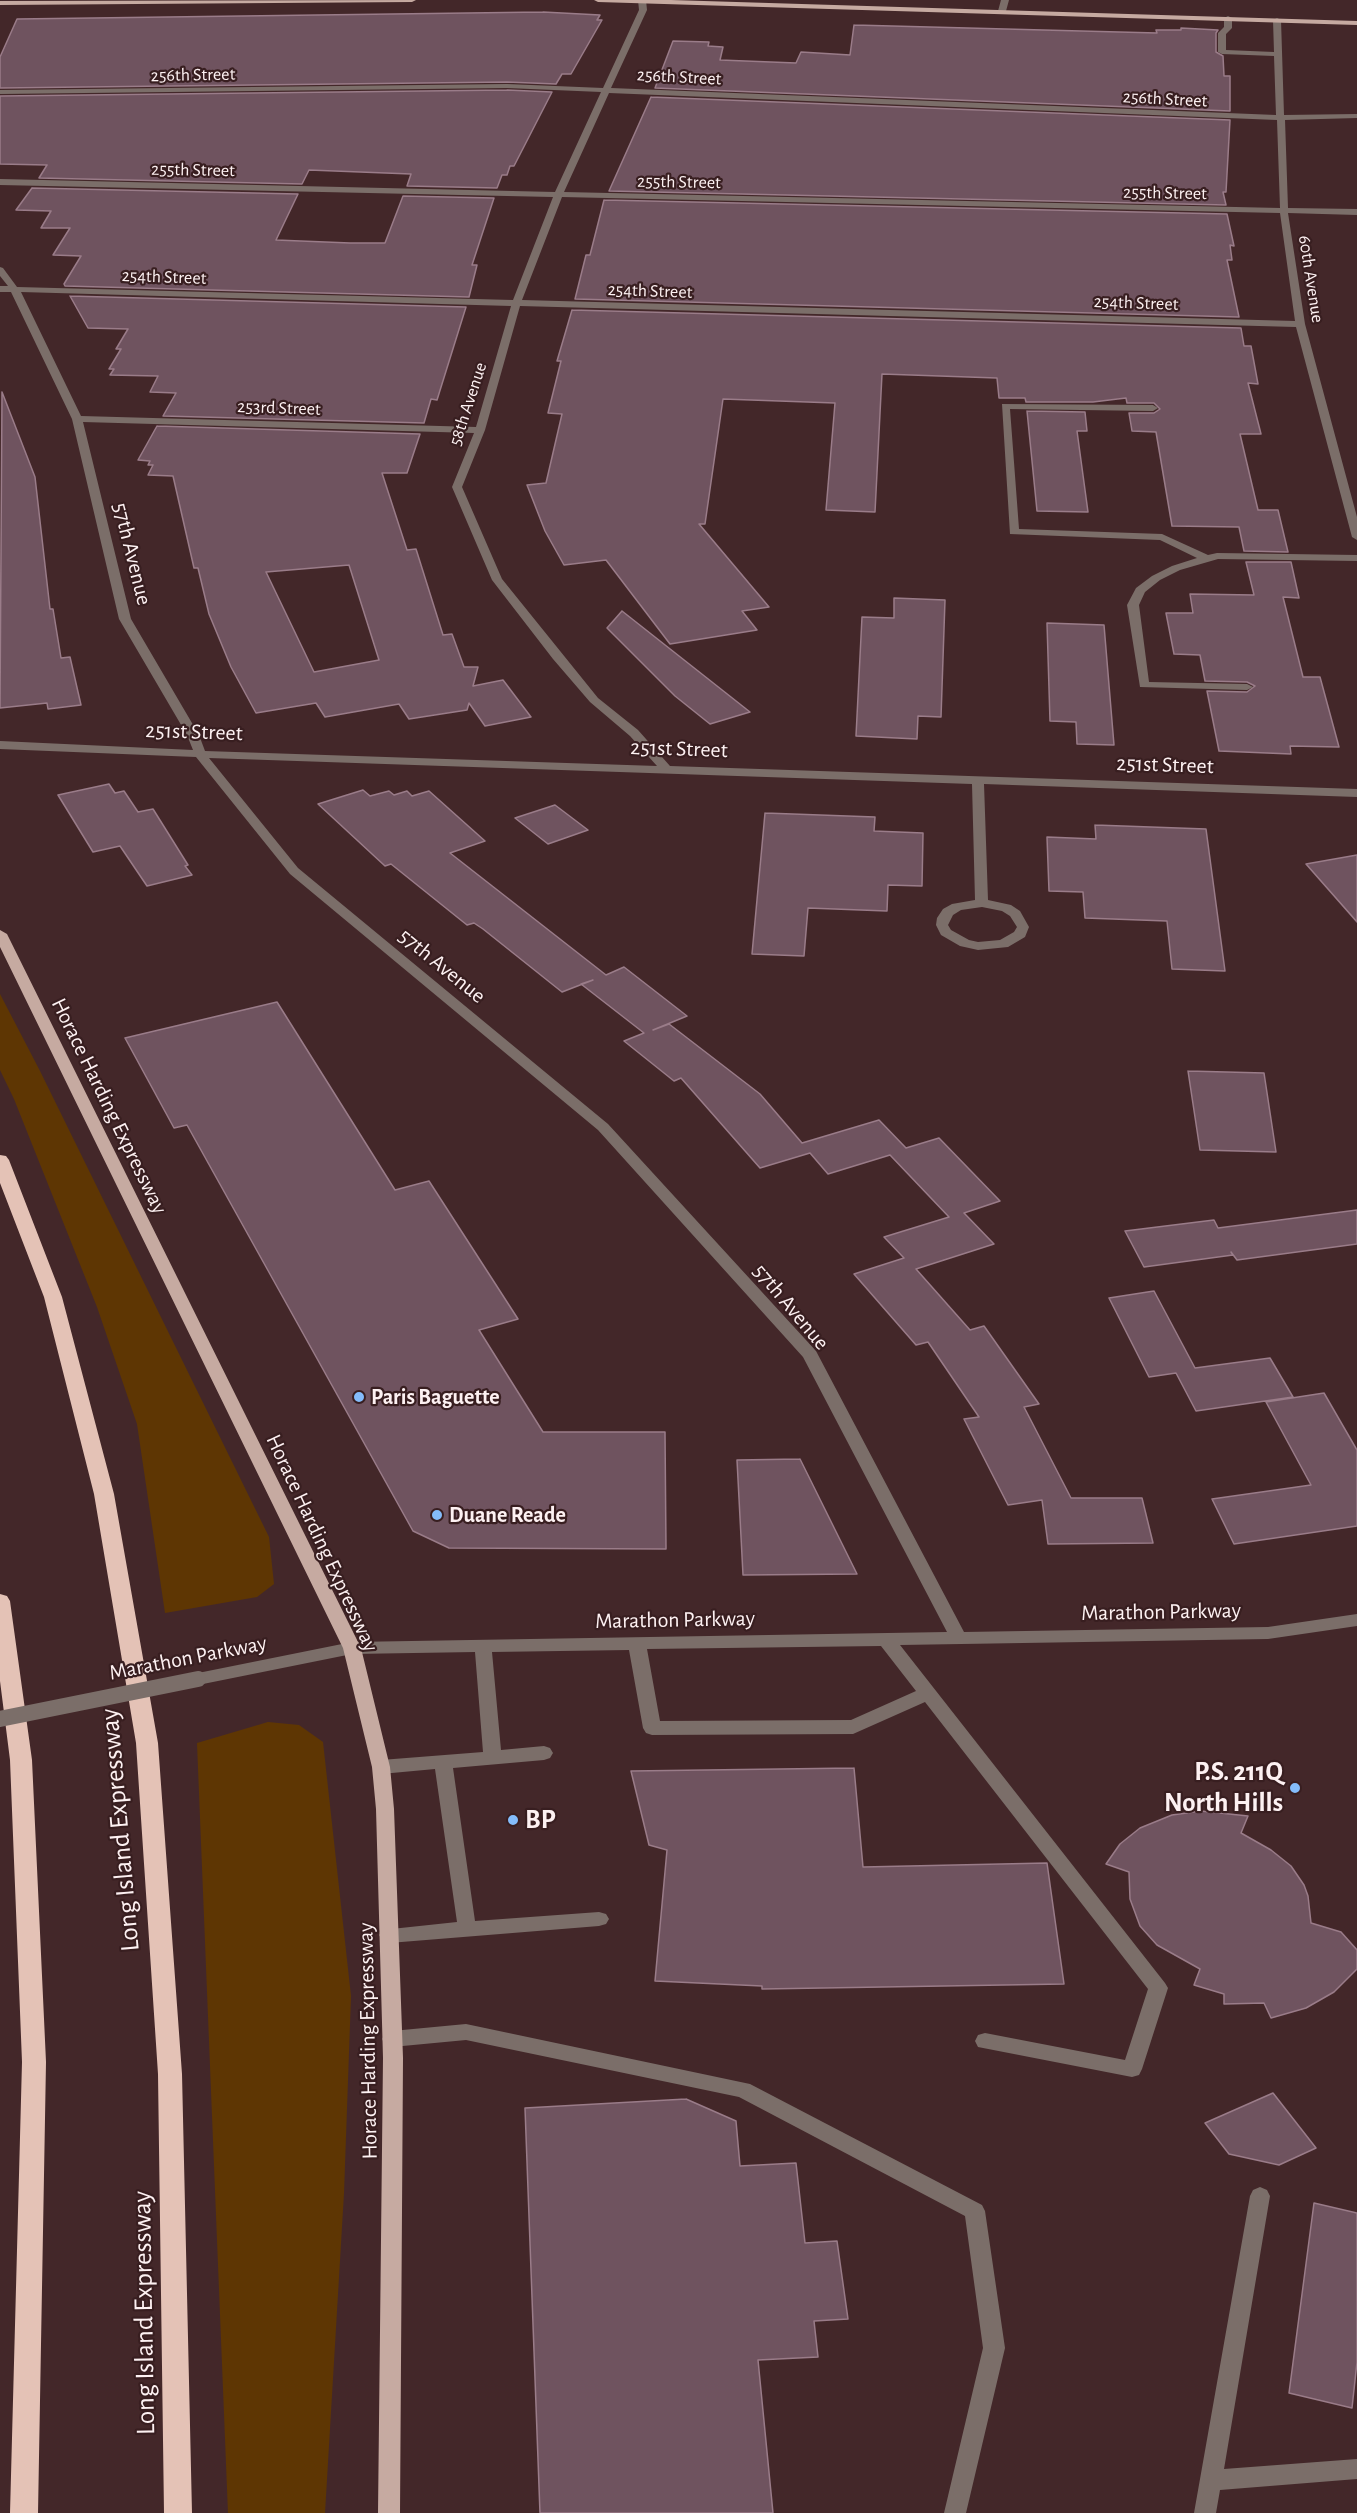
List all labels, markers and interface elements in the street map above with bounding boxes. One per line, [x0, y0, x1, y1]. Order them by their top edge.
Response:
street label: 256th Street [151, 63, 235, 87]
street label: 256th Street [636, 64, 722, 90]
street label: 256th Street [1122, 86, 1208, 112]
street label: 255th Street [151, 158, 235, 182]
street label: 255th Street [637, 170, 721, 194]
street label: 255th Street [1123, 181, 1207, 205]
street label: 60th Avenue [1293, 234, 1329, 324]
street label: 254th Street [121, 265, 207, 289]
street label: 254th Street [607, 279, 693, 303]
street label: 254th Street [1093, 291, 1179, 315]
street label: 58th Avenue [444, 359, 492, 449]
street label: 253rd Street [237, 396, 321, 420]
street label: 57th Avenue [107, 500, 157, 608]
street label: 251st Street [145, 717, 243, 747]
street label: 251st Street [630, 734, 728, 764]
street label: 251st Street [1116, 750, 1214, 780]
street label: 57th Avenue [393, 923, 491, 1009]
street label: Horace Harding Expressway [45, 994, 173, 1218]
street label: 57th Avenue [747, 1258, 835, 1356]
place label: Paris Baguette [371, 1384, 500, 1410]
marker: Paris Baguette [352, 1390, 366, 1404]
street label: Horace Harding Expressway [260, 1430, 384, 1656]
place label: Duane Reade [449, 1502, 566, 1528]
marker: Duane Reade [430, 1508, 444, 1522]
street label: Marathon Parkway [1081, 1597, 1241, 1627]
street label: Marathon Parkway [595, 1605, 755, 1635]
street label: Marathon Parkway [107, 1630, 269, 1686]
street label: Long Island Expressway [93, 1707, 147, 1953]
place label: P.S. 211Q North Hills [1164, 1756, 1283, 1819]
marker: P.S. 211Q North Hills [1288, 1781, 1302, 1795]
place label: BP [525, 1804, 556, 1836]
marker: BP [506, 1813, 520, 1827]
street label: Horace Harding Expressway [353, 1922, 383, 2160]
street label: Long Island Expressway [126, 2191, 162, 2435]

